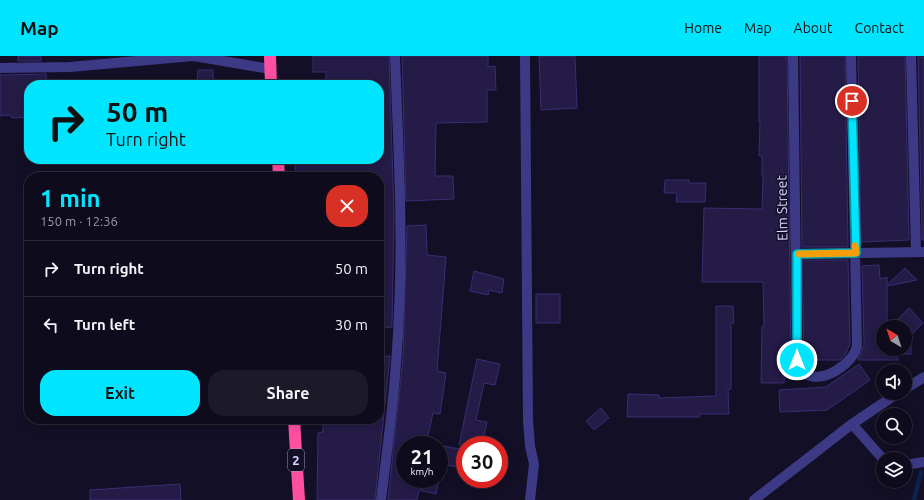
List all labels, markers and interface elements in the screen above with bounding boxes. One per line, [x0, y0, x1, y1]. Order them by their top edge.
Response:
text: Map [20, 17, 59, 39]
text: Home [684, 20, 722, 36]
text: Map [744, 20, 772, 36]
text: About [794, 20, 833, 36]
text: Contact [855, 20, 904, 36]
pin [835, 84, 869, 118]
icon: arrive [841, 90, 863, 112]
icon: right [40, 96, 92, 148]
text: 50 m [106, 96, 168, 127]
text: Turn right [106, 129, 186, 149]
street label: Elm Street [773, 174, 791, 241]
text: 1 min [40, 185, 101, 212]
button: close [326, 185, 368, 227]
text: 150 m · 12:36 [40, 214, 118, 228]
icon: right [40, 258, 62, 280]
text: Turn right [74, 260, 144, 277]
text: 50 m [335, 260, 368, 277]
icon: left [40, 314, 62, 336]
text: Turn left [74, 316, 135, 333]
text: 30 m [335, 316, 368, 333]
north arrow [876, 320, 912, 356]
map controls [876, 320, 912, 488]
position arrow [776, 339, 818, 381]
button: sound [876, 364, 912, 400]
button: Exit [40, 370, 200, 416]
button: Share [208, 370, 368, 416]
button: search [876, 408, 912, 444]
speed limit sign: 30 [456, 436, 508, 488]
text: 21 [411, 445, 433, 468]
road number: 2 [288, 449, 304, 471]
button: layers [876, 452, 912, 488]
text: km/h [410, 466, 434, 477]

